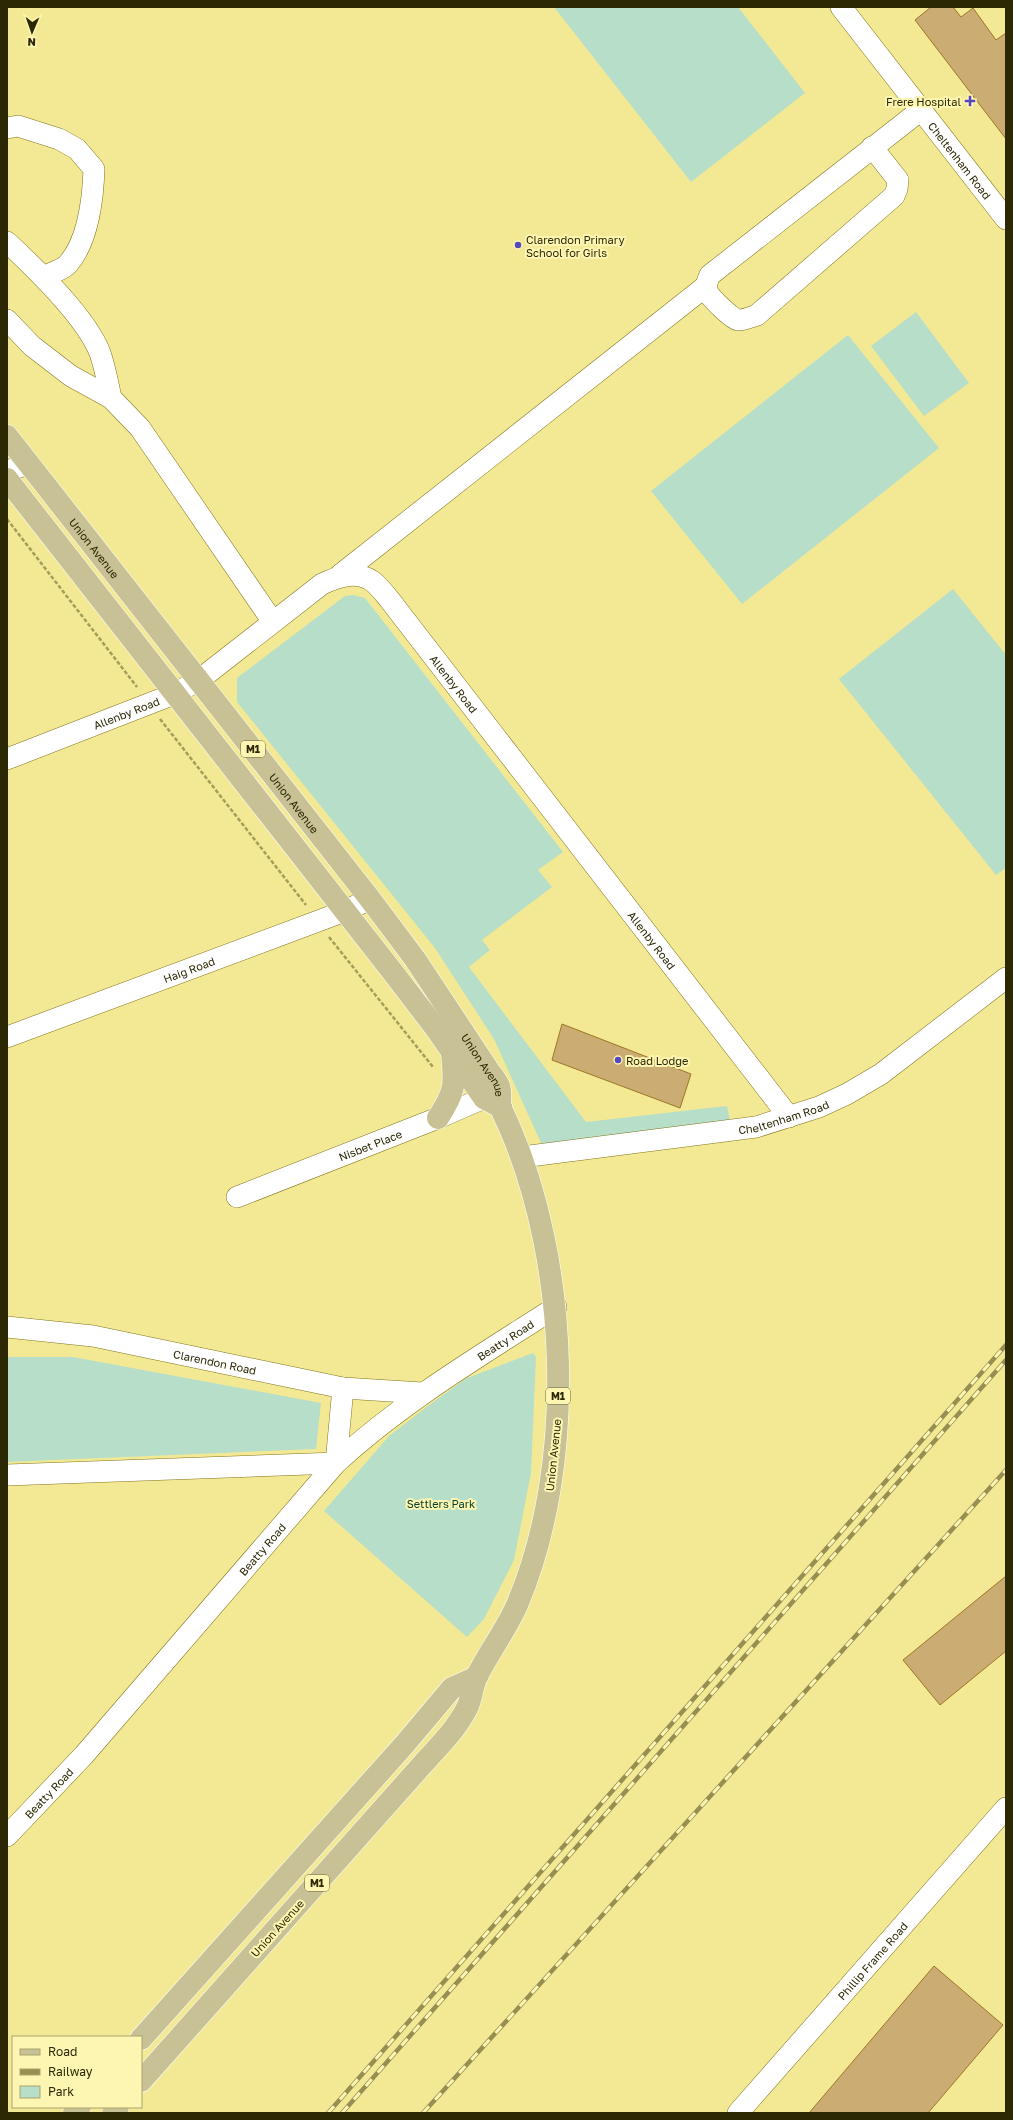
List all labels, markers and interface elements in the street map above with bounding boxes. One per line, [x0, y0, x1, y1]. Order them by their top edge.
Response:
north arrow [12, 12, 52, 52]
text: N [27, 36, 36, 49]
place label: Frere Hospital [886, 95, 961, 108]
marker: Frere Hospital [964, 95, 976, 107]
street label: Cheltenham Road [926, 119, 994, 201]
place label: Clarendon Primary School for Girls [526, 233, 625, 259]
marker: Clarendon Primary School for Girls [513, 240, 523, 250]
street label: Union Avenue [67, 515, 122, 580]
street label: Allenby Road [428, 652, 481, 715]
street label: Allenby Road [91, 694, 161, 731]
road number: M1 [241, 741, 265, 757]
street label: Union Avenue [267, 770, 322, 835]
street label: Allenby Road [626, 908, 679, 971]
street label: Haig Road [161, 954, 216, 985]
street label: Union Avenue [459, 1031, 507, 1097]
place label: Road Lodge [626, 1054, 688, 1067]
marker: Road Lodge [613, 1055, 623, 1065]
street label: Cheltenham Road [737, 1097, 831, 1136]
street label: Nisbet Place [337, 1126, 404, 1163]
street label: Beatty Road [474, 1317, 536, 1363]
street label: Clarendon Road [172, 1346, 258, 1376]
road number: M1 [546, 1388, 570, 1404]
street label: Union Avenue [543, 1418, 563, 1492]
park label: Settlers Park [407, 1497, 475, 1510]
street label: Beatty Road [236, 1520, 288, 1578]
street label: Beatty Road [21, 1765, 75, 1820]
road number: M1 [305, 1875, 329, 1891]
street label: Union Avenue [248, 1897, 306, 1959]
street label: Phillip Frame Road [834, 1919, 910, 2002]
legend [12, 2036, 142, 2108]
text: Road [48, 2044, 77, 2059]
text: Railway [48, 2064, 93, 2079]
text: Park [48, 2084, 74, 2099]

